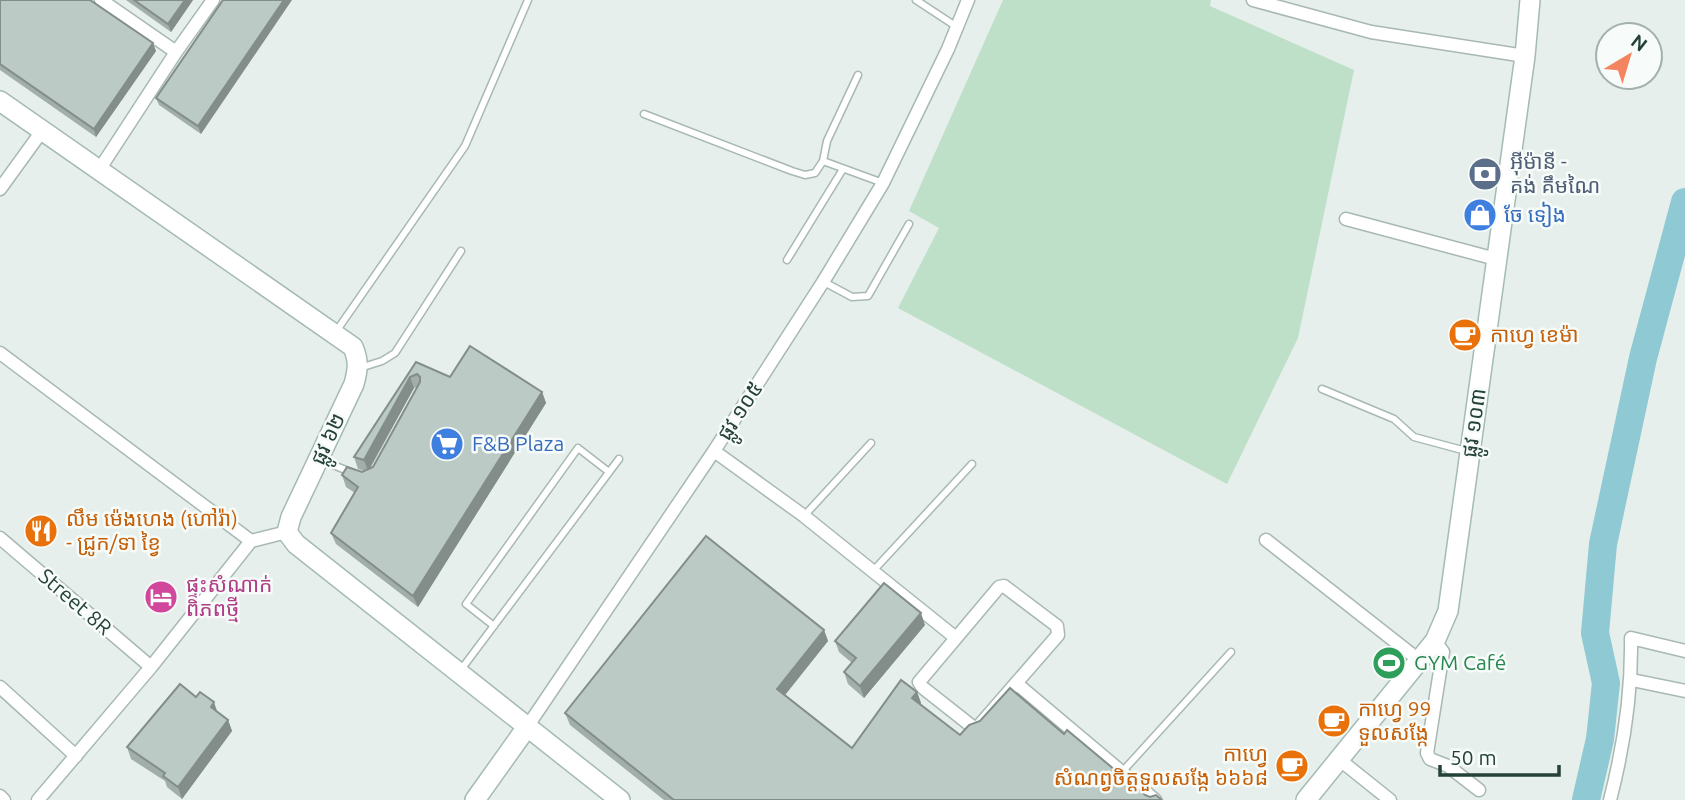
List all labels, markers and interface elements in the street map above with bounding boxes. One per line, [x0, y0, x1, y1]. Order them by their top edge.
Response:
north arrow [1594, 21, 1664, 91]
text: N [1627, 30, 1652, 56]
place label: អ៊ីម៉ានី - គង់ គឹមណៃ [1510, 149, 1600, 197]
bank icon: អ៊ីម៉ានី - គង់ គឹមណៃ [1466, 155, 1504, 193]
shop icon: ចែ ទៀង [1461, 196, 1499, 234]
place label: ចែ ទៀង [1504, 201, 1566, 228]
cafe icon: កាហ្វេ ខេម៉ា [1446, 316, 1484, 354]
place label: កាហ្វេ ខេម៉ា [1490, 322, 1579, 349]
street label: ផ្លូវ ១០៥ [711, 377, 774, 449]
street label: ផ្លូវ ១០៣ [1456, 387, 1498, 460]
street label: ផ្លូវ ៦២ [305, 409, 357, 472]
supermarket icon: F&B Plaza [428, 425, 466, 463]
place label: F&B Plaza [472, 431, 564, 455]
place label: លឹម ម៉េងហេង (ហៅរ៉ា) - ជ្រូក/ទា ខ្វៃ [66, 506, 238, 557]
restaurant icon: លឹម ម៉េងហេង (ហៅរ៉ា) - ជ្រូក/ទា ខ្វៃ [22, 512, 60, 550]
street label: Street 8R [34, 563, 117, 639]
place label: ផ្ទះសំណាក់ ពិភពថ្មី [186, 572, 272, 623]
hotel icon: ផ្ទះសំណាក់ ពិភពថ្មី [142, 578, 180, 616]
sports icon: GYM Café [1370, 644, 1408, 682]
place label: GYM Café [1414, 650, 1506, 674]
place label: កាហ្វេ 99 ទួលសង្កែ [1358, 696, 1431, 747]
cafe icon: កាហ្វេ 99 ទួលសង្កែ [1315, 702, 1353, 740]
scale bar [1440, 734, 1559, 778]
place label: កាហ្វេ សំណព្វចិត្តទួលសង្កែ ៦៦៦៨ [1054, 741, 1268, 792]
text: 50 m [1450, 745, 1497, 769]
cafe icon: កាហ្វេ សំណព្វចិត្តទួលសង្កែ ៦៦៦៨ [1273, 747, 1311, 785]

